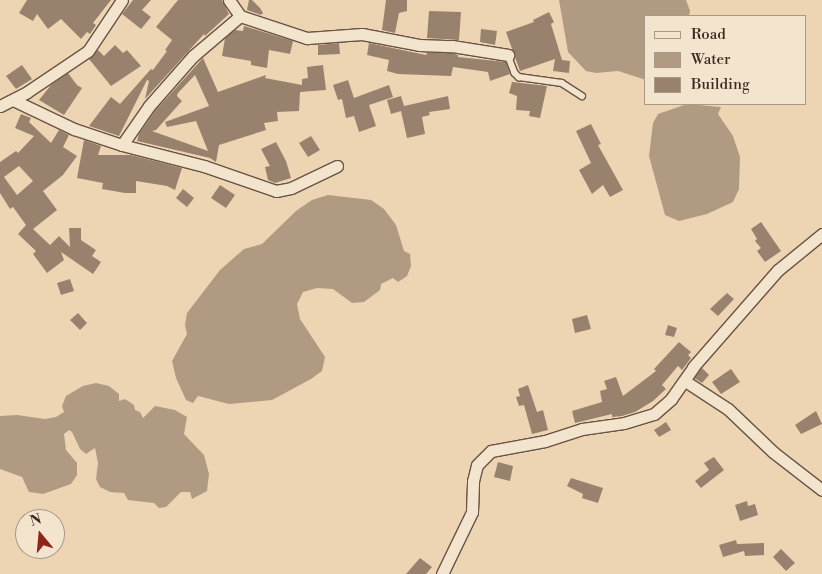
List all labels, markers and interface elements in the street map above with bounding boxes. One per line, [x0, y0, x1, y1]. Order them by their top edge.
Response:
legend [644, 15, 807, 105]
text: Road [691, 25, 726, 44]
text: Water [691, 50, 730, 69]
text: Building [691, 75, 750, 94]
north arrow [15, 509, 65, 559]
text: N [28, 510, 44, 531]

